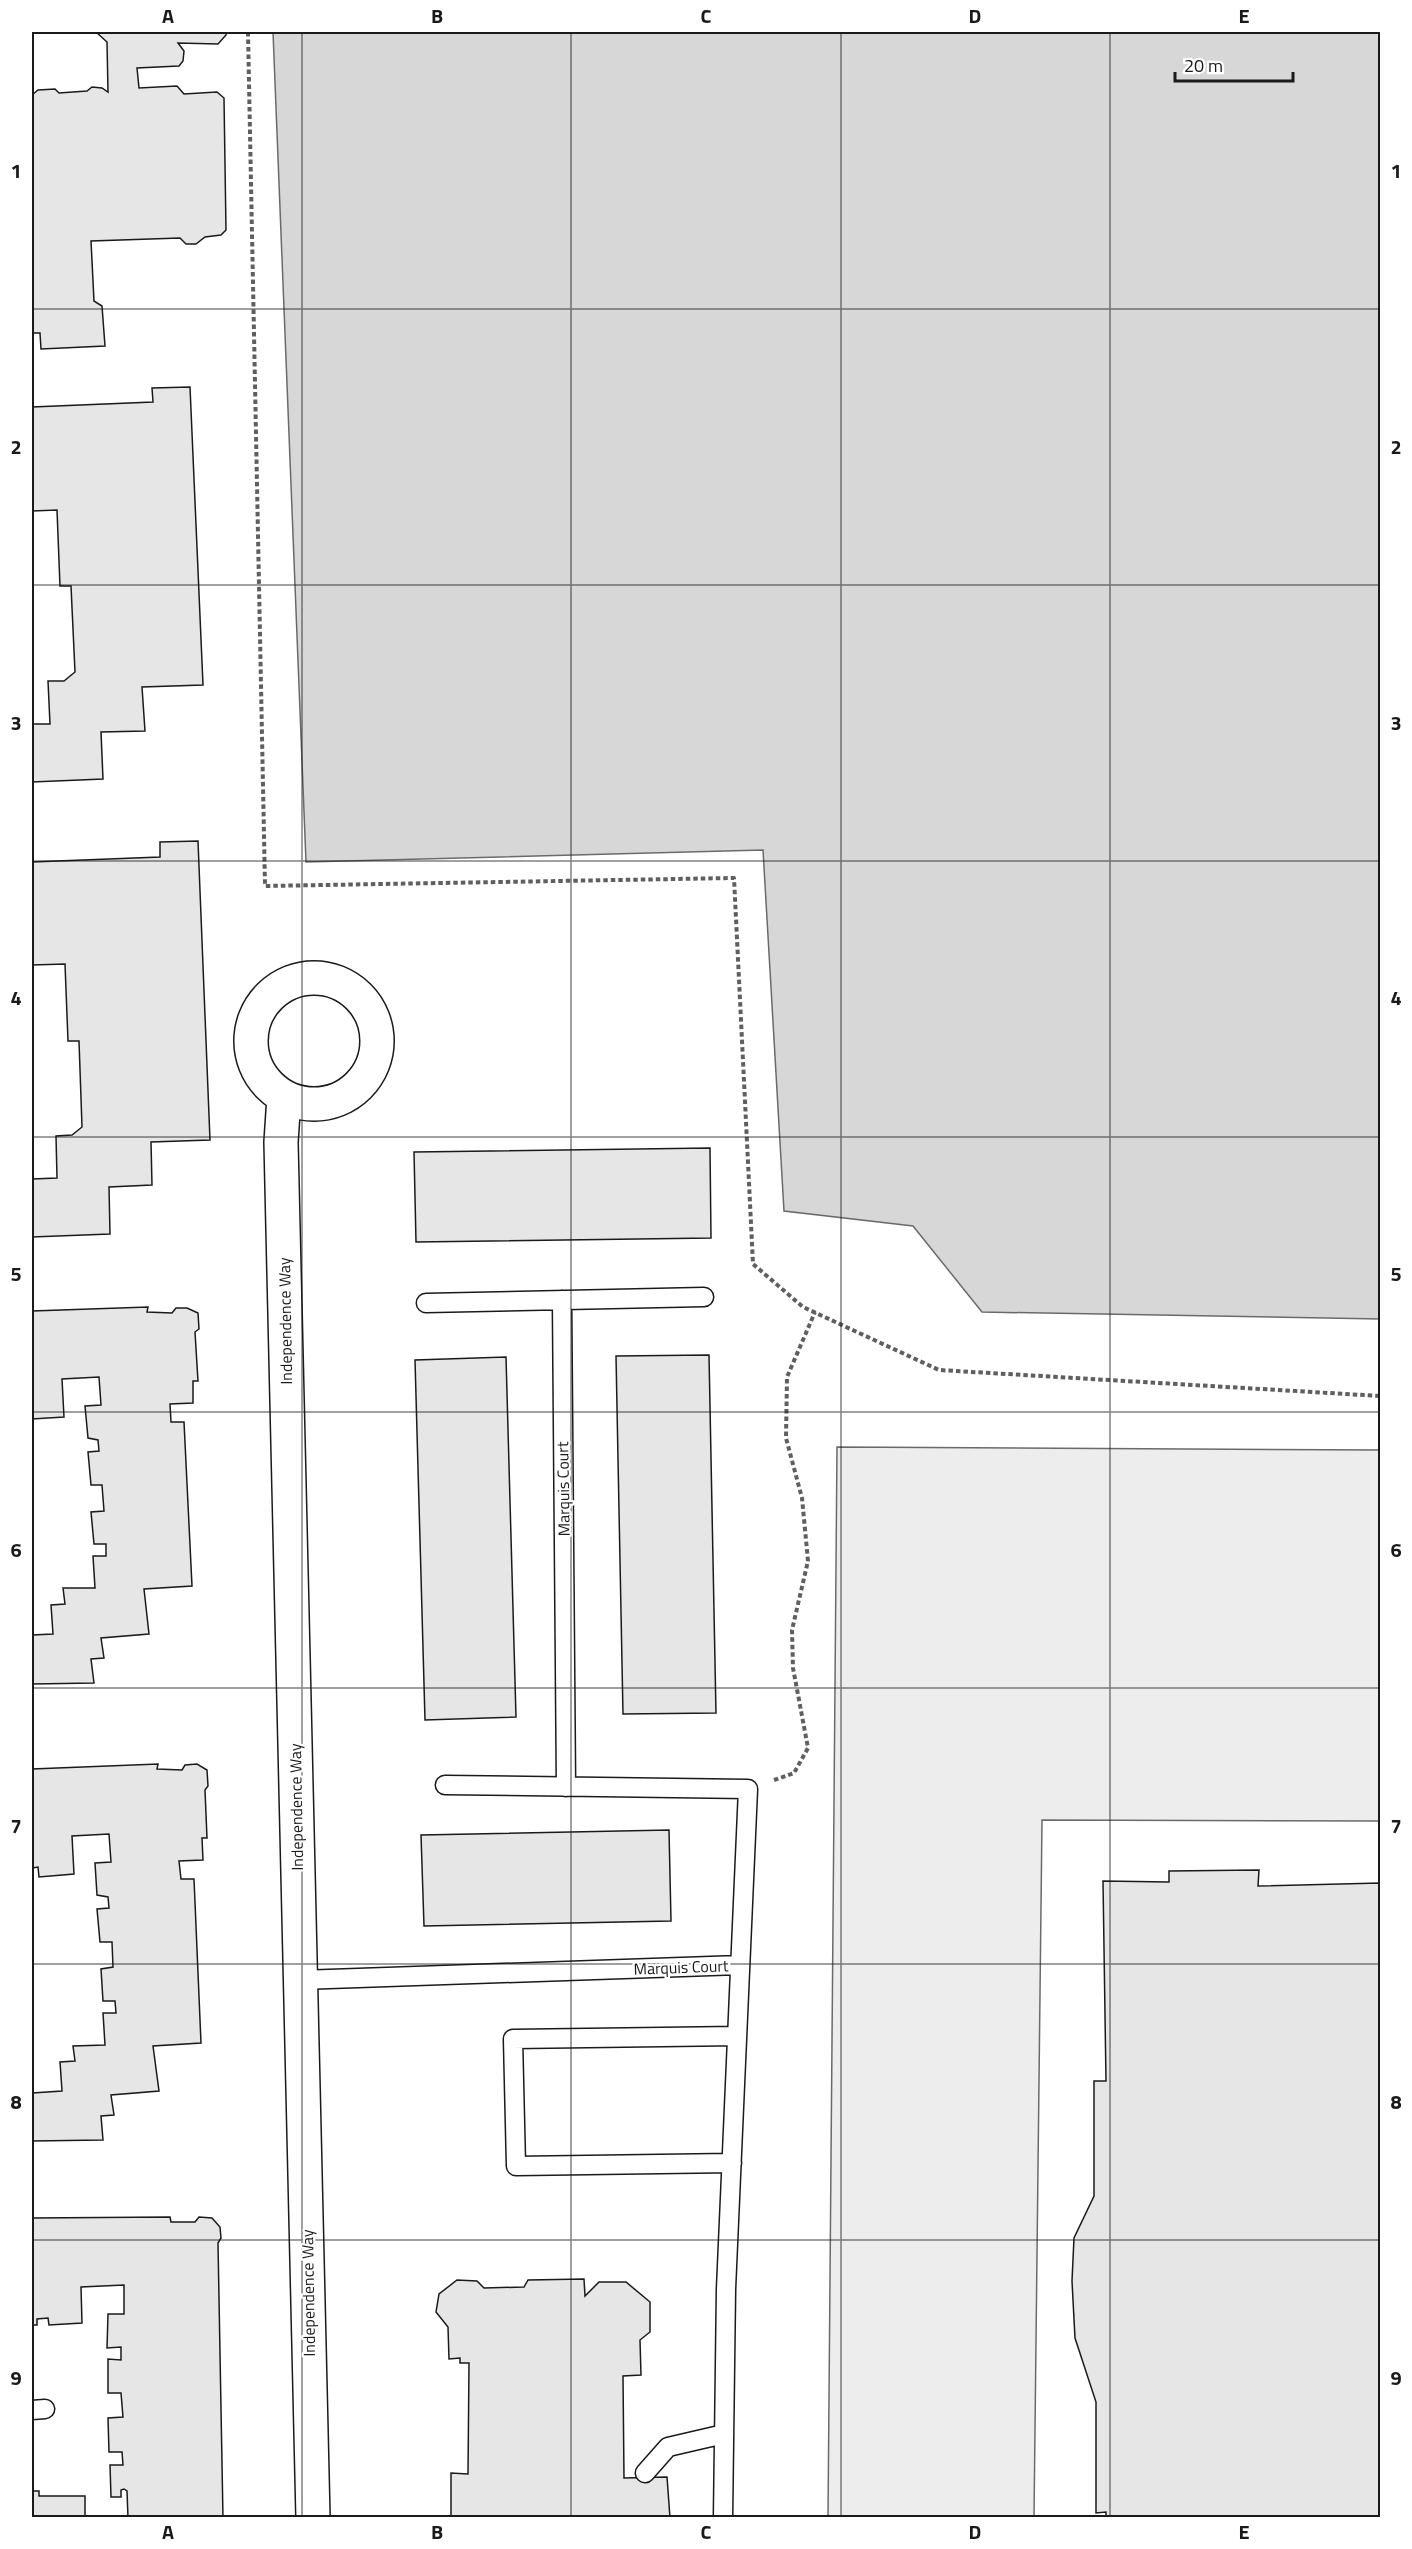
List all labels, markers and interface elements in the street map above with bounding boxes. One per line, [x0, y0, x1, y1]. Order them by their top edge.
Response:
text: A [162, 0, 174, 31]
text: B [431, 0, 443, 31]
text: C [701, 0, 712, 31]
text: D [969, 0, 981, 31]
text: E [1238, 0, 1250, 31]
scale bar [1175, 45, 1294, 83]
text: 20 m [1184, 52, 1223, 79]
text: 1 [10, 155, 22, 186]
text: 1 [1390, 155, 1402, 186]
text: 2 [10, 431, 22, 462]
text: 2 [1390, 431, 1402, 462]
text: 3 [10, 707, 22, 738]
text: 3 [1390, 707, 1402, 738]
text: 4 [10, 982, 22, 1013]
text: 4 [1390, 982, 1402, 1013]
street label: Independence Way [272, 1257, 298, 1385]
text: 5 [10, 1258, 22, 1289]
text: 5 [1390, 1258, 1402, 1289]
street label: Marquis Court [550, 1441, 576, 1537]
text: 6 [10, 1534, 22, 1565]
text: 6 [1390, 1534, 1402, 1565]
street label: Independence Way [283, 1743, 309, 1871]
text: 7 [10, 1810, 22, 1841]
text: 7 [1390, 1810, 1402, 1841]
street label: Marquis Court [633, 1953, 729, 1981]
text: 8 [10, 2086, 22, 2117]
text: 8 [1390, 2086, 1402, 2117]
street label: Independence Way [295, 2229, 321, 2357]
text: 9 [10, 2362, 22, 2393]
text: 9 [1390, 2362, 1402, 2393]
text: A [162, 2516, 174, 2547]
text: B [431, 2516, 443, 2547]
text: C [701, 2516, 712, 2547]
text: D [969, 2516, 981, 2547]
text: E [1238, 2516, 1250, 2547]

